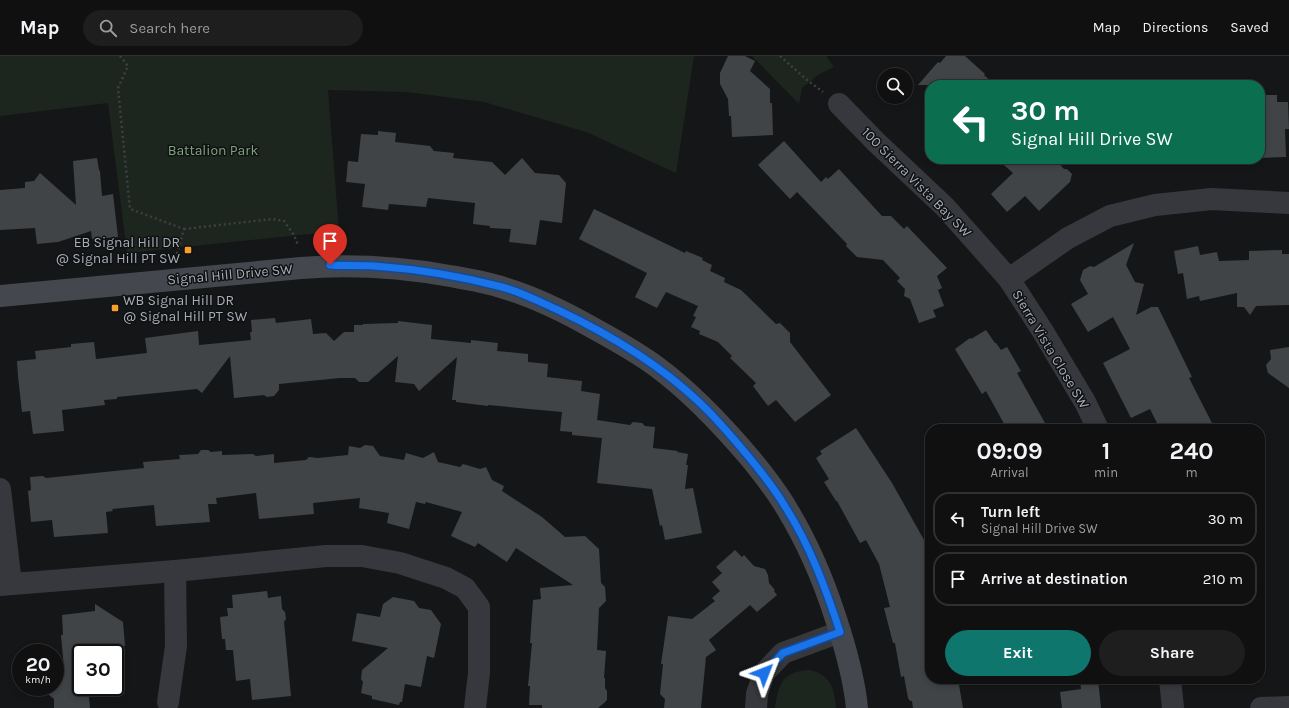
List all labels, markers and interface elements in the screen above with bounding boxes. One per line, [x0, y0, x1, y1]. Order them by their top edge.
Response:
search box [83, 10, 363, 46]
text: Map [20, 17, 59, 39]
icon: search [97, 17, 119, 39]
text: Search here [129, 19, 210, 37]
text: Map [1093, 19, 1121, 36]
text: Directions [1143, 19, 1208, 36]
text: Saved [1230, 19, 1269, 36]
map controls [877, 68, 913, 104]
button: search [877, 68, 913, 104]
text: 30 m [1011, 94, 1080, 127]
icon: left [945, 96, 997, 148]
street label: 100 Sierra Vista Bay SW [858, 124, 975, 241]
text: Signal Hill Drive SW [1011, 128, 1173, 150]
park label: Battalion Park [168, 142, 258, 159]
pin [313, 224, 347, 265]
icon: arrive [319, 230, 341, 252]
place label: EB Signal Hill DR @ Signal Hill PT SW [56, 234, 180, 267]
marker: EB Signal Hill DR @ Signal Hill PT SW [183, 245, 193, 255]
street label: Signal Hill Drive SW [167, 261, 294, 288]
street label: Sierra Vista Close SW [1008, 287, 1093, 412]
place label: WB Signal Hill DR @ Signal Hill PT SW [123, 292, 248, 325]
marker: WB Signal Hill DR @ Signal Hill PT SW [110, 303, 120, 313]
text: 09:09 [977, 437, 1043, 465]
text: 1 [1102, 437, 1110, 465]
text: 240 [1170, 437, 1213, 465]
text: Arrival [991, 465, 1029, 480]
text: min [1094, 465, 1118, 480]
text: m [1185, 465, 1198, 480]
text: Turn left [981, 503, 1040, 521]
icon: left [947, 508, 969, 530]
text: 30 m [1208, 510, 1243, 528]
text: Signal Hill Drive SW [981, 521, 1098, 536]
icon: arrive [947, 568, 969, 590]
text: Arrive at destination [981, 570, 1128, 588]
text: 210 m [1203, 570, 1243, 588]
button: Exit [945, 630, 1091, 676]
button: Share [1099, 630, 1245, 676]
speed limit sign: 30 [72, 644, 124, 696]
position arrow [743, 652, 785, 694]
text: 20 [26, 653, 50, 676]
text: km/h [25, 674, 51, 686]

